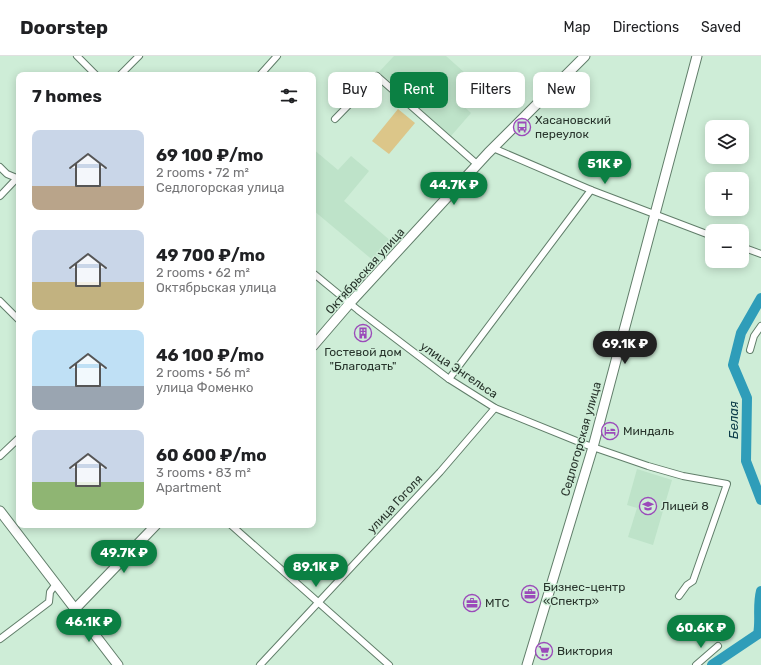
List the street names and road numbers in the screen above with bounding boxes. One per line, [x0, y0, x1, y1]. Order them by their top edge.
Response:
street label: Октябрьская улица [323, 225, 407, 317]
street label: улица Энгельса [418, 339, 500, 401]
street label: Седлогорская улица [558, 380, 604, 498]
street label: улица Гоголя [364, 472, 426, 536]

